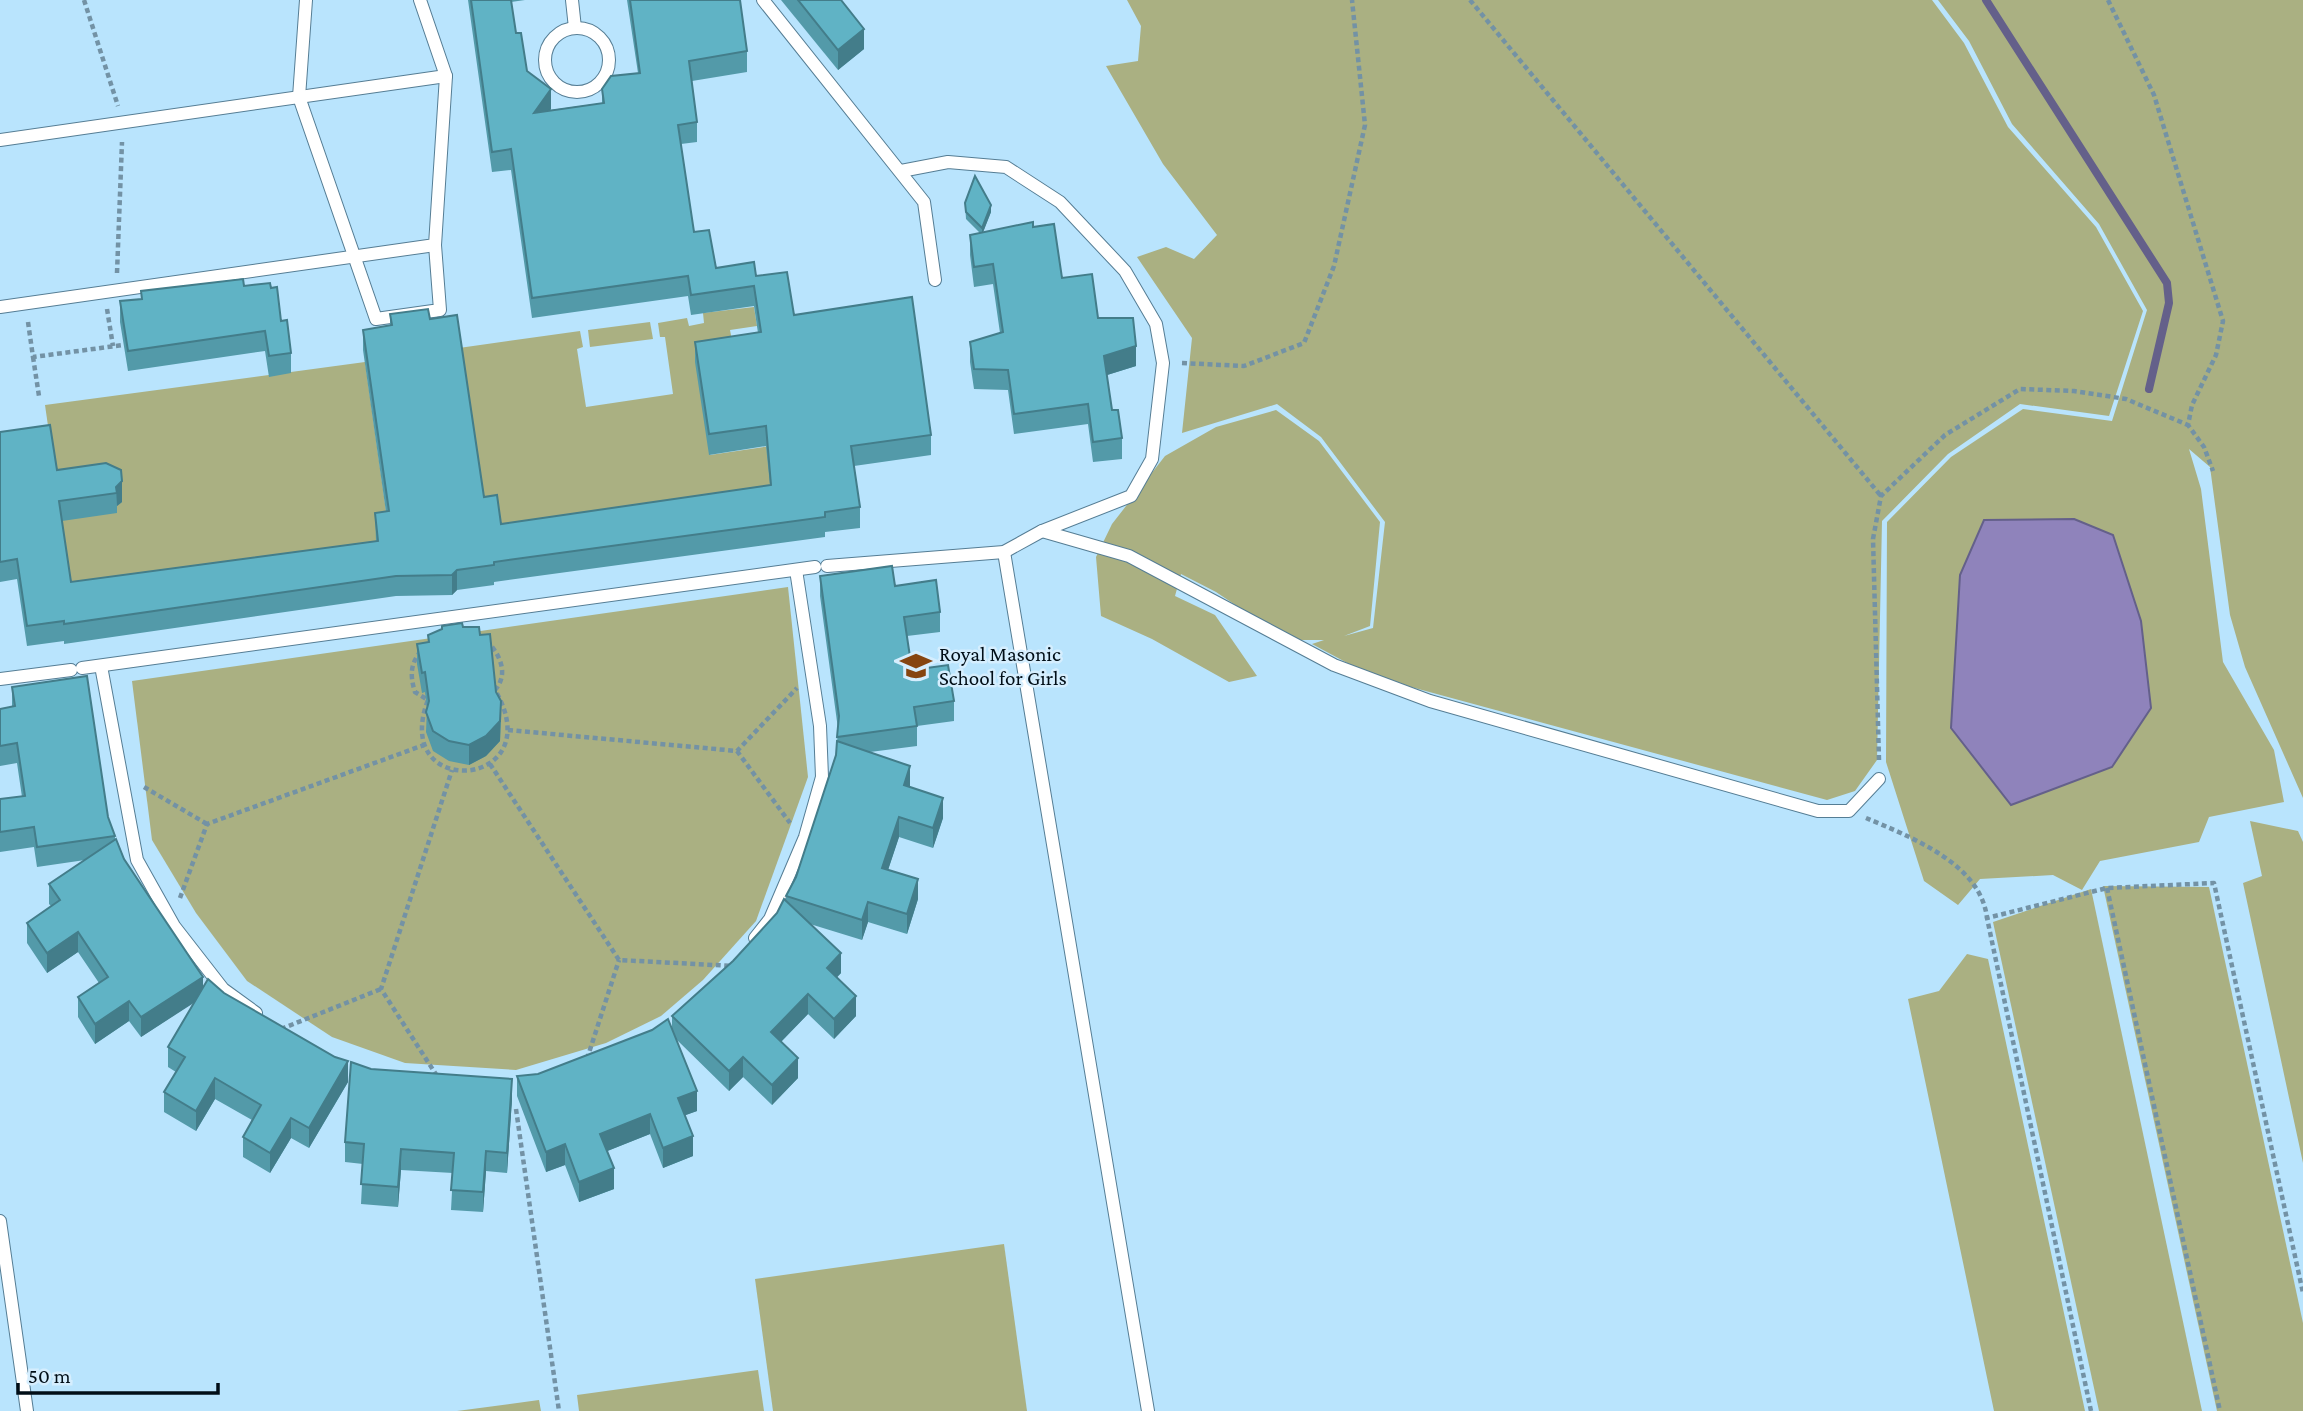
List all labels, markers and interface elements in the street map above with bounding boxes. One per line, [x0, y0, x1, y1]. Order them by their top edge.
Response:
place label: Royal Masonic School for Girls [939, 642, 1067, 690]
school or university icon: Royal Masonic School for Girls [899, 649, 933, 683]
scale bar [18, 1352, 217, 1396]
text: 50 m [28, 1364, 71, 1388]

